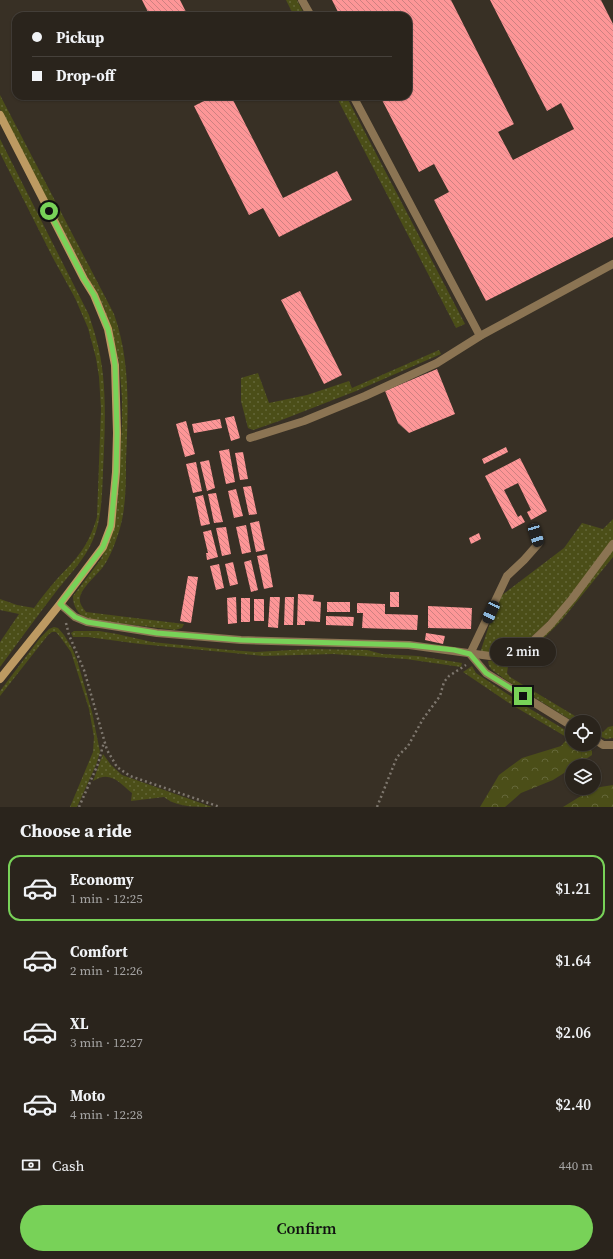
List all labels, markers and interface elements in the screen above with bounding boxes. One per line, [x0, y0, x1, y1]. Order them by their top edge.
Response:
text: Pickup [56, 27, 104, 48]
text: Drop-off [56, 65, 115, 86]
route start [40, 202, 58, 220]
car [527, 522, 545, 548]
car [480, 599, 502, 625]
callout: 2 min [490, 638, 556, 666]
text: 2 min [506, 643, 540, 660]
route end [514, 687, 532, 705]
map controls [565, 715, 601, 795]
button: locate [565, 715, 601, 751]
button: layers [565, 759, 601, 795]
text: Choose a ride [20, 818, 132, 843]
text: Economy [70, 869, 134, 890]
icon: car [22, 870, 58, 906]
text: $1.21 [555, 878, 591, 899]
text: 1 min · 12:25 [70, 890, 143, 907]
text: Comfort [70, 941, 128, 962]
icon: car [22, 942, 58, 978]
text: $1.64 [555, 950, 591, 971]
text: 2 min · 12:26 [70, 962, 143, 979]
text: XL [70, 1013, 89, 1034]
icon: car [22, 1014, 58, 1050]
text: $2.06 [555, 1022, 591, 1043]
text: 3 min · 12:27 [70, 1034, 143, 1051]
text: Moto [70, 1085, 105, 1106]
icon: car [22, 1086, 58, 1122]
text: $2.40 [555, 1094, 591, 1115]
text: 4 min · 12:28 [70, 1106, 143, 1123]
icon: cash [20, 1154, 42, 1176]
text: Cash [52, 1155, 84, 1176]
text: 440 m [559, 1157, 593, 1174]
button: Confirm [20, 1205, 593, 1251]

